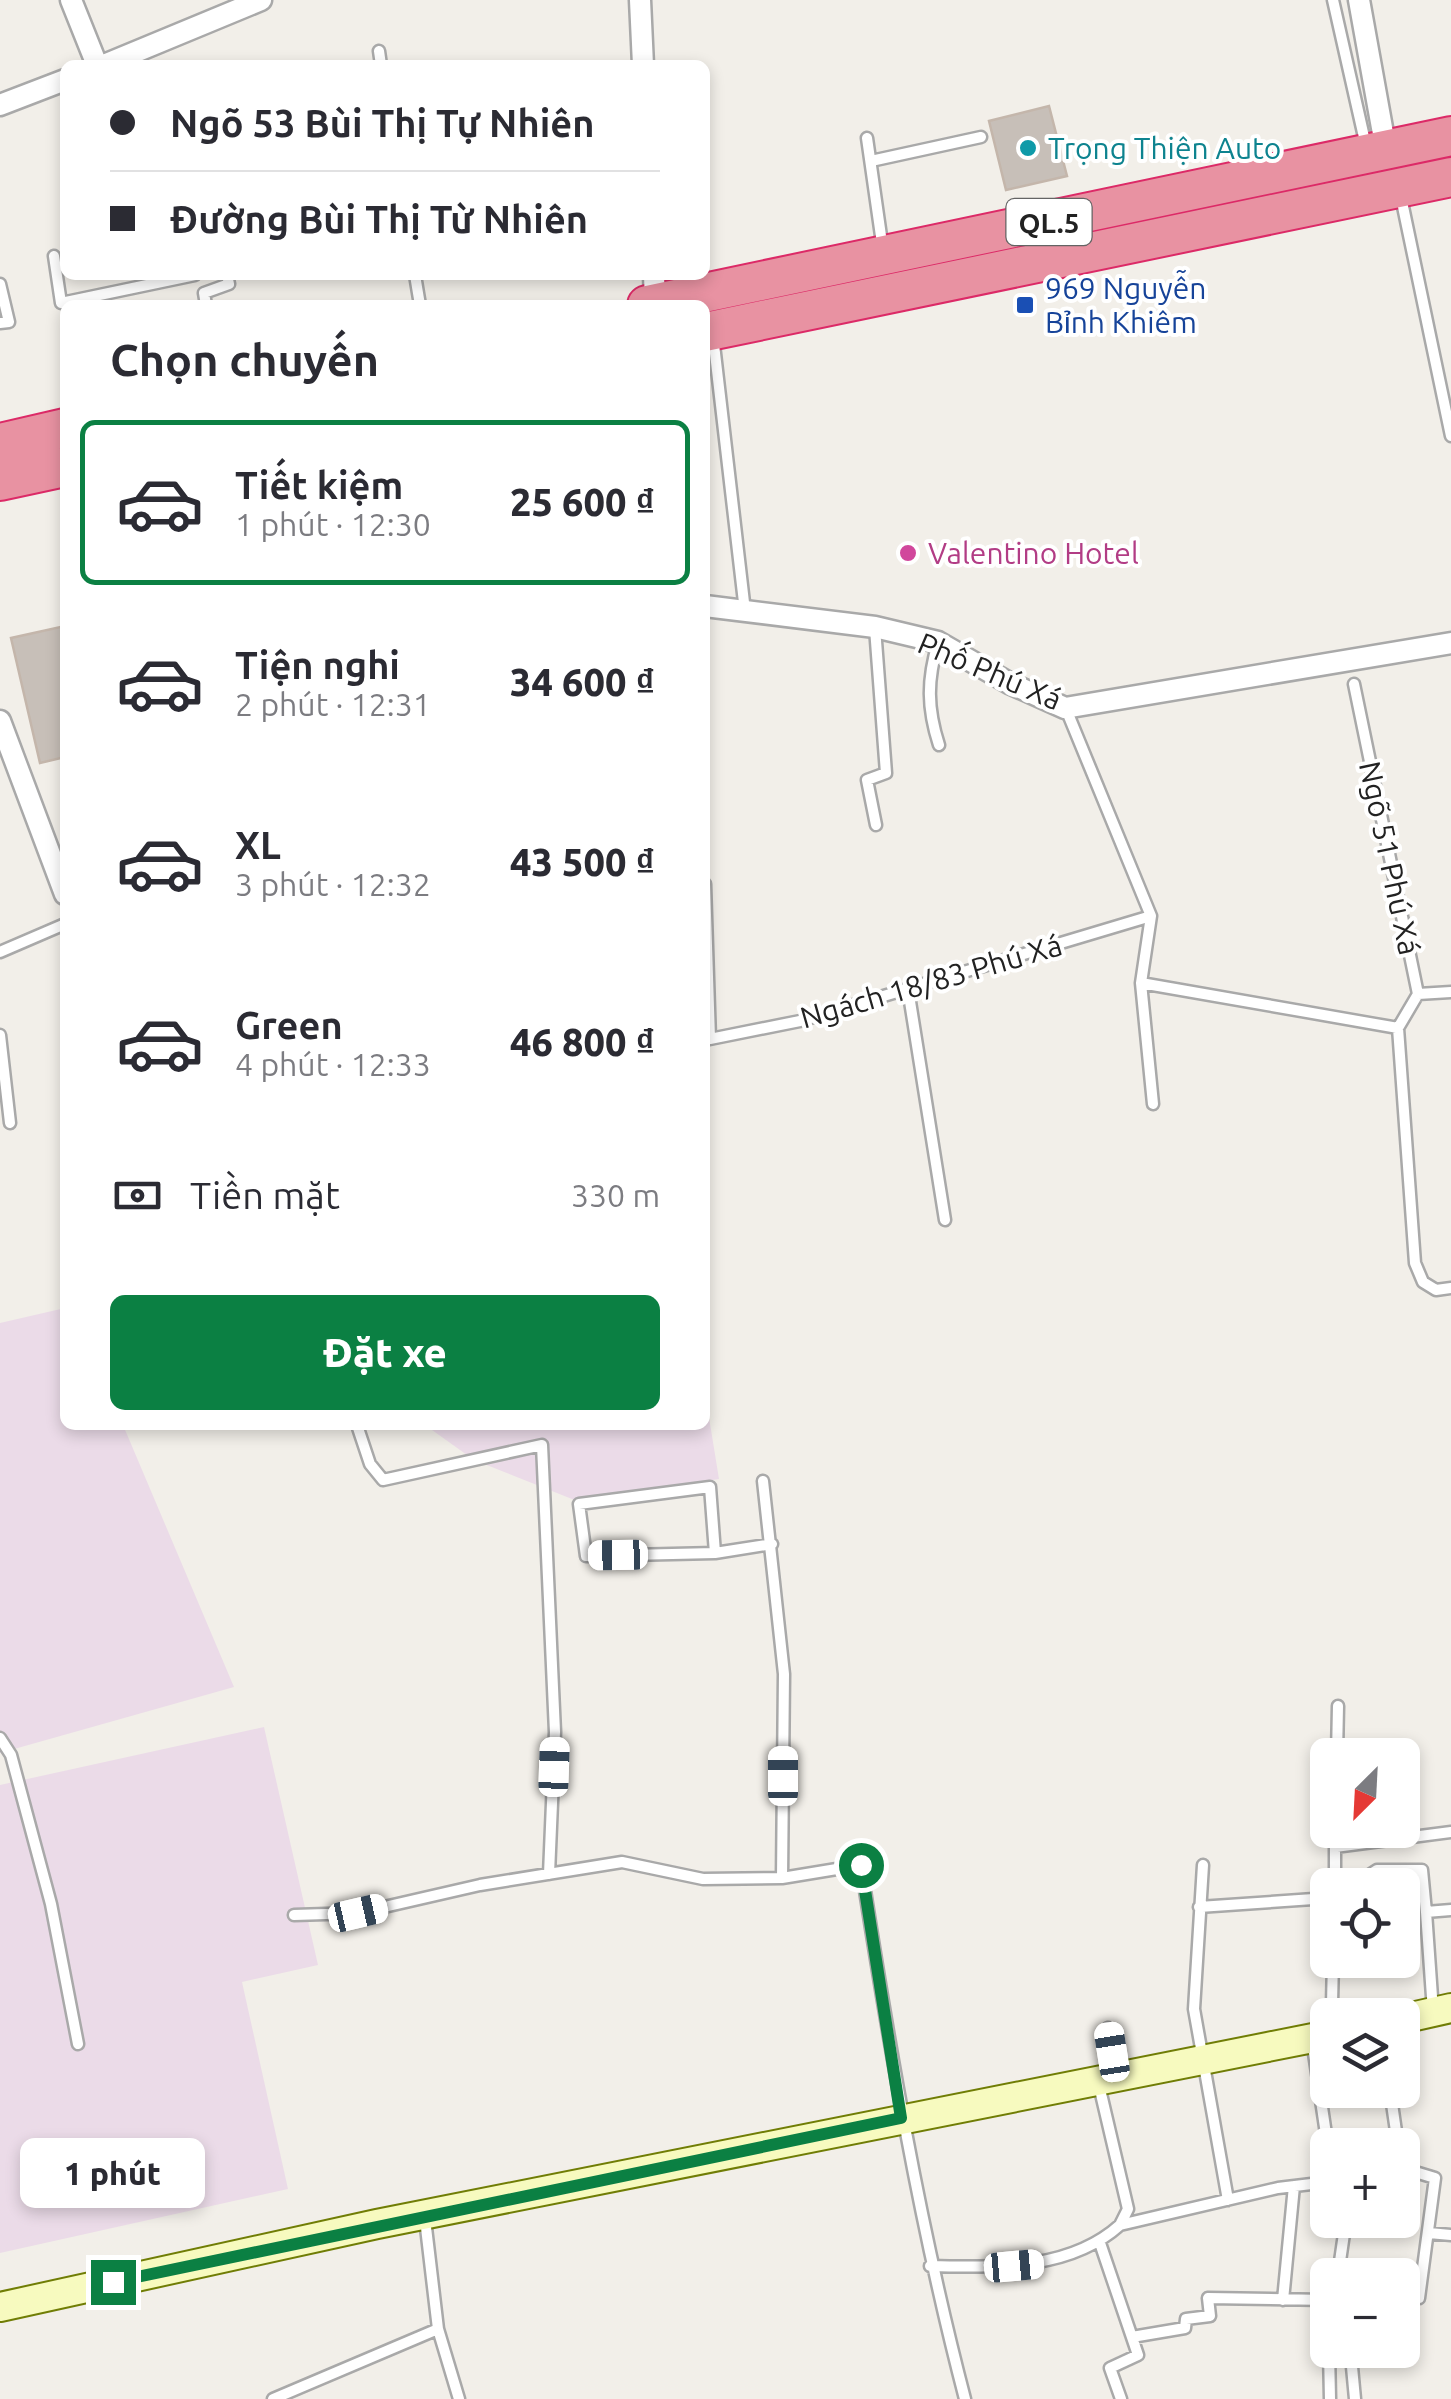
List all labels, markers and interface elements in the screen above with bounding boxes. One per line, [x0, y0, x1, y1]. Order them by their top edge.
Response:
text: Ngõ 53 Bùi Thị Tự Nhiên [170, 102, 594, 144]
place label: Trọng Thiện Auto [1048, 131, 1281, 165]
marker: Trọng Thiện Auto [1017, 137, 1039, 159]
text: Đường Bùi Thị Từ Nhiên [170, 198, 588, 240]
road number: QL.5 [1006, 199, 1092, 245]
place label: 969 Nguyễn Bỉnh Khiêm [1045, 269, 1206, 339]
marker: 969 Nguyễn Bỉnh Khiêm [1014, 294, 1036, 316]
text: Chọn chuyến [110, 334, 379, 385]
icon: car [115, 458, 205, 548]
text: Tiết kiệm [235, 464, 403, 506]
text: 25 600 ₫ [510, 481, 655, 523]
text: 1 phút · 12:30 [235, 506, 431, 542]
place label: Valentino Hotel [928, 536, 1139, 570]
marker: Valentino Hotel [897, 542, 919, 564]
street label: Phố Phú Xá [913, 622, 1068, 716]
icon: car [115, 638, 205, 728]
text: Tiện nghi [235, 644, 400, 686]
text: 34 600 ₫ [510, 661, 655, 703]
text: 2 phút · 12:31 [235, 686, 431, 722]
street label: Ngõ 51 Phú Xá [1353, 758, 1427, 958]
icon: car [115, 818, 205, 908]
text: XL [235, 824, 281, 866]
text: 43 500 ₫ [510, 841, 655, 883]
text: 3 phút · 12:32 [235, 866, 431, 902]
street label: Ngách 18/83 Phú Xá [796, 927, 1066, 1035]
icon: car [115, 998, 205, 1088]
text: Green [235, 1004, 343, 1046]
text: 46 800 ₫ [510, 1021, 655, 1063]
text: 4 phút · 12:33 [235, 1046, 431, 1082]
icon: cash [110, 1168, 165, 1223]
text: Tiền mặt [190, 1174, 340, 1216]
text: 330 m [571, 1177, 660, 1213]
button: Đặt xe [110, 1295, 660, 1410]
car [588, 1539, 648, 1571]
car [538, 1736, 570, 1798]
north arrow [1310, 1738, 1420, 1848]
map controls [1310, 1738, 1420, 2368]
car [768, 1746, 798, 1806]
route start [839, 1843, 884, 1888]
button: locate [1310, 1868, 1420, 1978]
car [325, 1892, 391, 1934]
button: layers [1310, 1998, 1420, 2108]
car [1092, 2020, 1132, 2084]
button: + [1310, 2128, 1420, 2238]
callout: 1 phút [21, 2137, 206, 2207]
text: 1 phút [64, 2155, 161, 2191]
car [983, 2248, 1045, 2284]
button: − [1310, 2258, 1420, 2368]
route end [91, 2260, 136, 2305]

